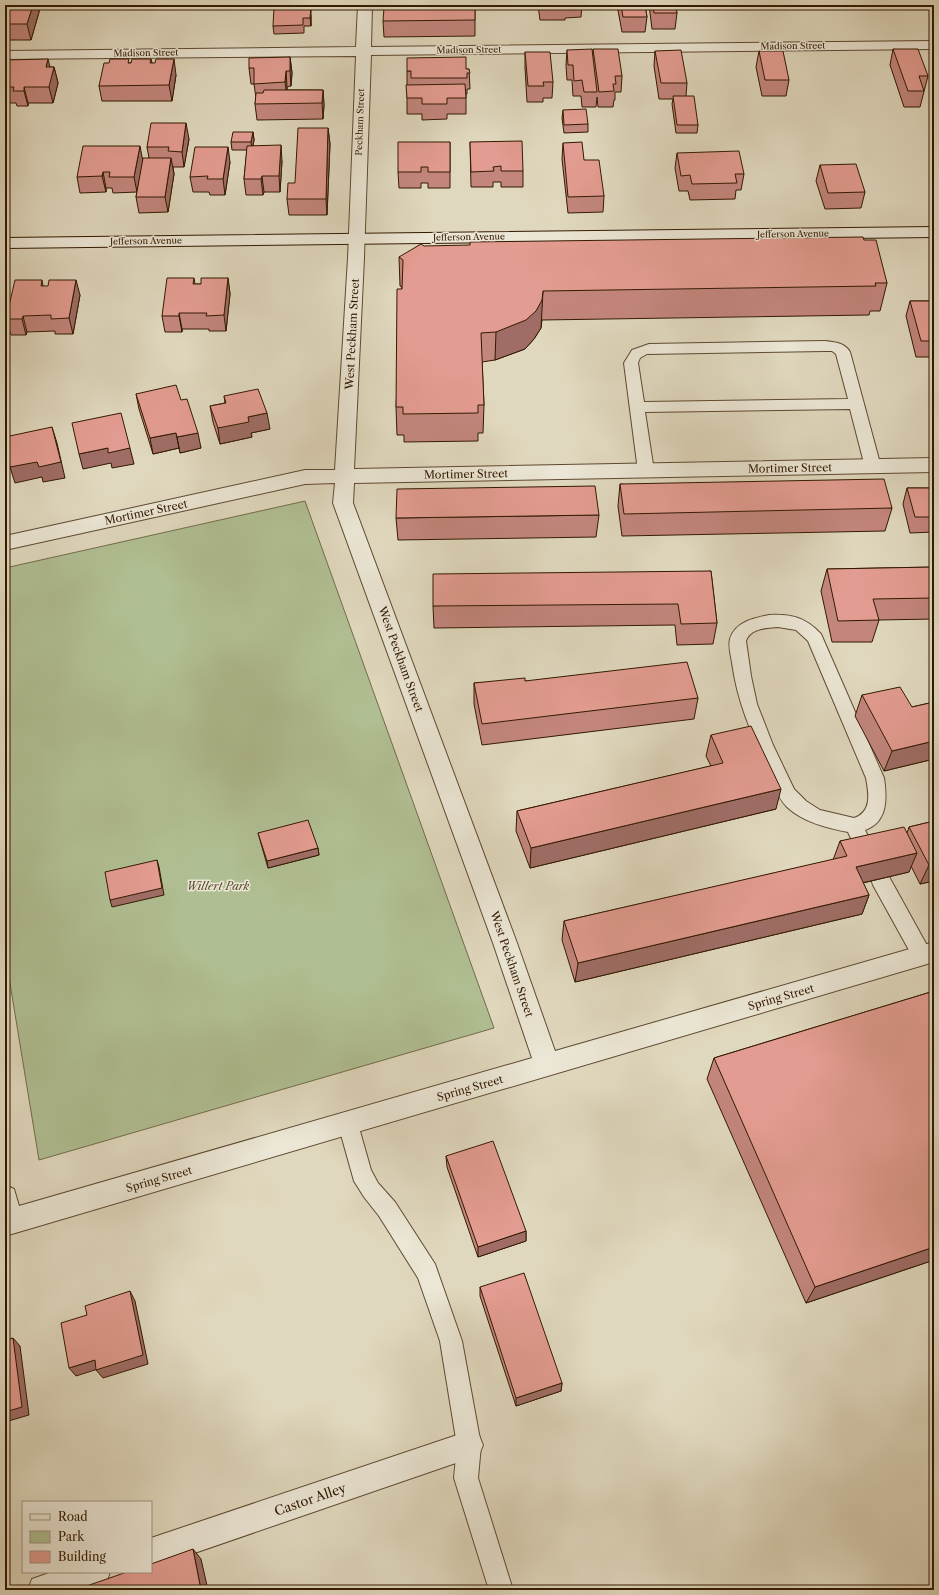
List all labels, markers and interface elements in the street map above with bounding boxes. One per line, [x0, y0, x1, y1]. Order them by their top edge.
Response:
street label: Madison Street [760, 39, 826, 52]
street label: Madison Street [436, 43, 502, 56]
street label: Madison Street [113, 46, 179, 59]
street label: Peckham Street [353, 87, 366, 156]
street label: Jefferson Avenue [755, 227, 829, 240]
street label: Jefferson Avenue [431, 230, 505, 243]
street label: Jefferson Avenue [108, 234, 182, 247]
street label: West Peckham Street [342, 278, 362, 391]
street label: Mortimer Street [748, 460, 832, 476]
street label: Mortimer Street [424, 466, 508, 482]
street label: Mortimer Street [103, 496, 189, 528]
street label: West Peckham Street [375, 603, 427, 714]
park label: Willert Park [187, 879, 249, 893]
street label: West Peckham Street [487, 908, 537, 1019]
street label: Spring Street [746, 981, 816, 1013]
street label: Spring Street [435, 1072, 505, 1104]
street label: Spring Street [124, 1163, 194, 1195]
street label: Castor Alley [272, 1479, 349, 1519]
legend [22, 1501, 152, 1573]
text: Road [58, 1509, 88, 1524]
text: Park [58, 1529, 85, 1544]
text: Building [58, 1549, 106, 1564]

